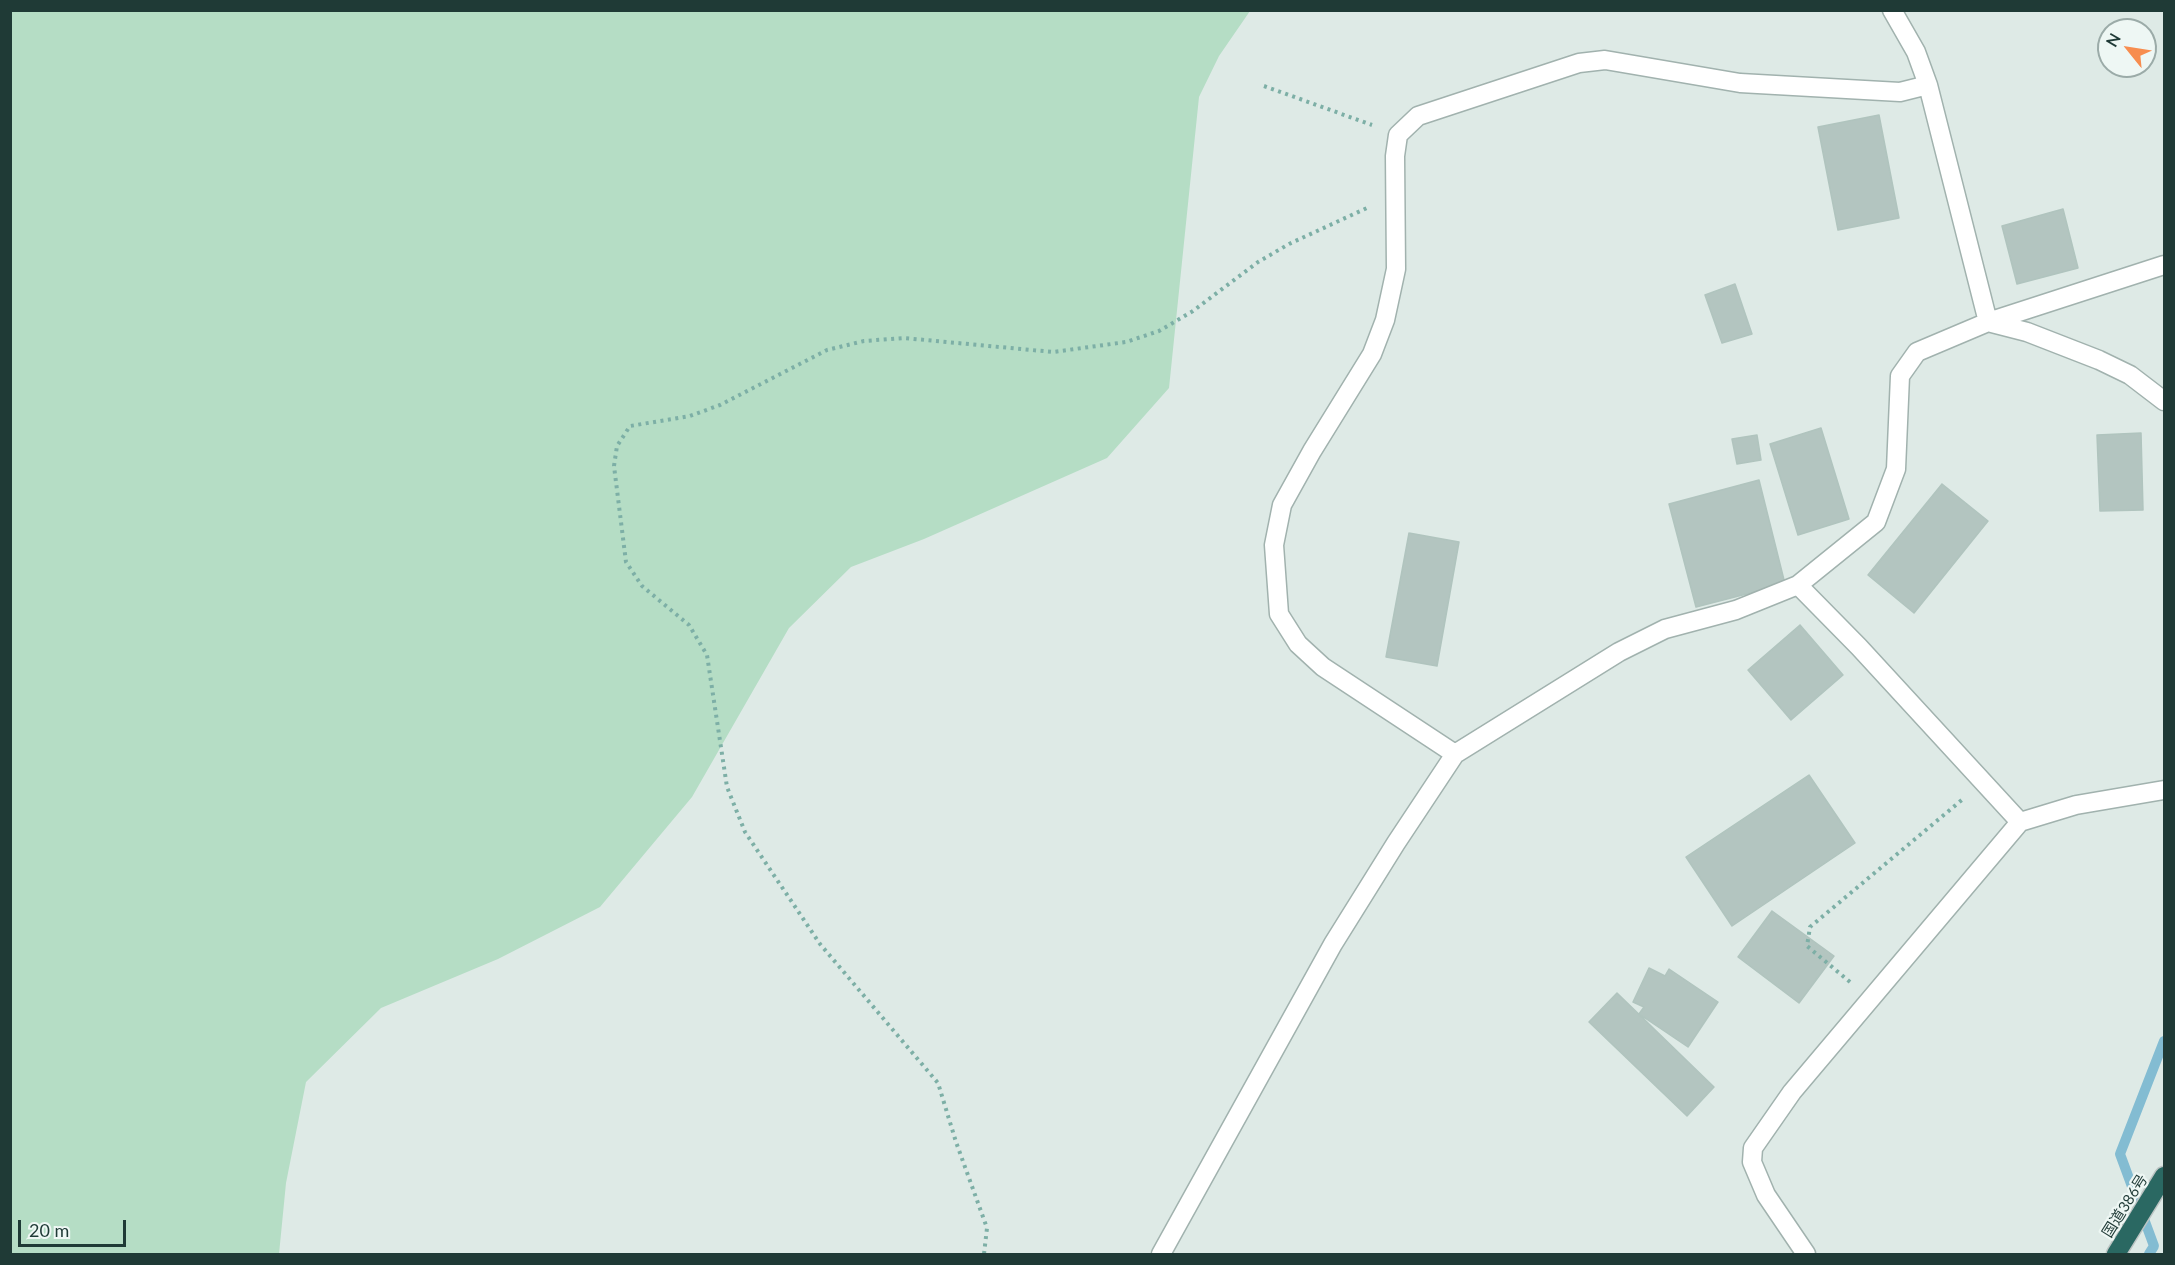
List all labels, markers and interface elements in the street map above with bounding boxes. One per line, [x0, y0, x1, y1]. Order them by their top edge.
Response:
north arrow [2097, 18, 2157, 78]
text: N [2101, 30, 2124, 50]
street label: 国道386号 [2099, 1171, 2151, 1241]
scale bar [21, 1208, 129, 1246]
text: 20 m [29, 1219, 69, 1241]

